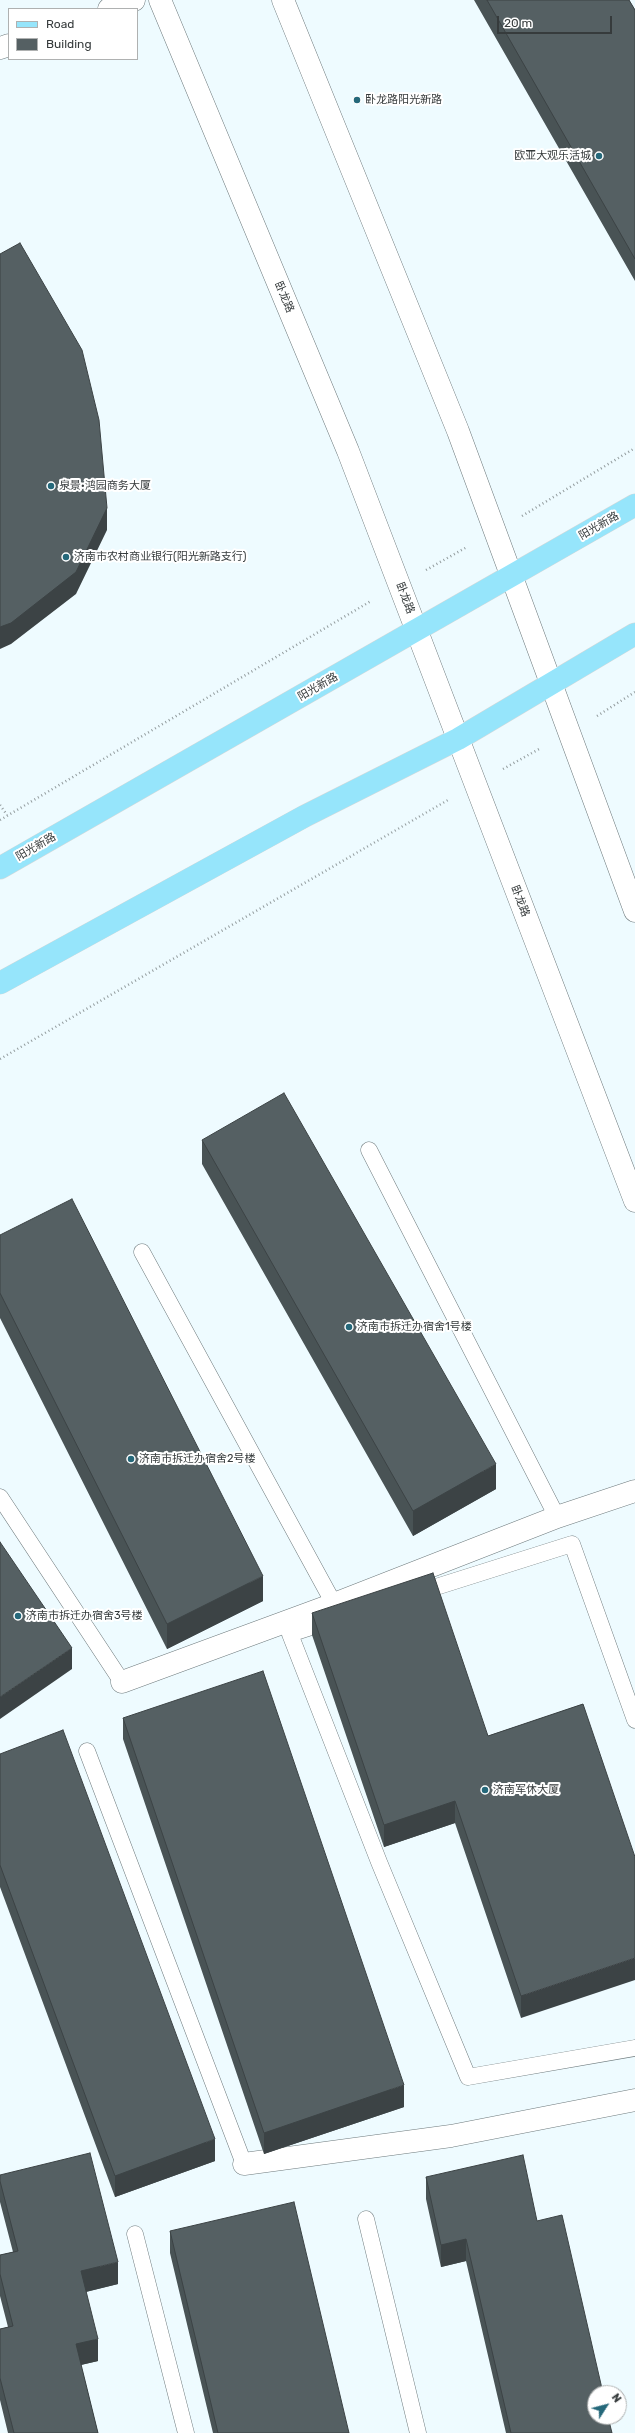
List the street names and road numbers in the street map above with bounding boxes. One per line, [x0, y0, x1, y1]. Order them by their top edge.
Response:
street label: 卧龙路 [271, 279, 297, 315]
street label: 阳光新路 [577, 509, 621, 543]
street label: 卧龙路 [393, 580, 417, 616]
street label: 阳光新路 [296, 670, 340, 704]
street label: 阳光新路 [14, 830, 58, 864]
street label: 卧龙路 [508, 883, 532, 919]

